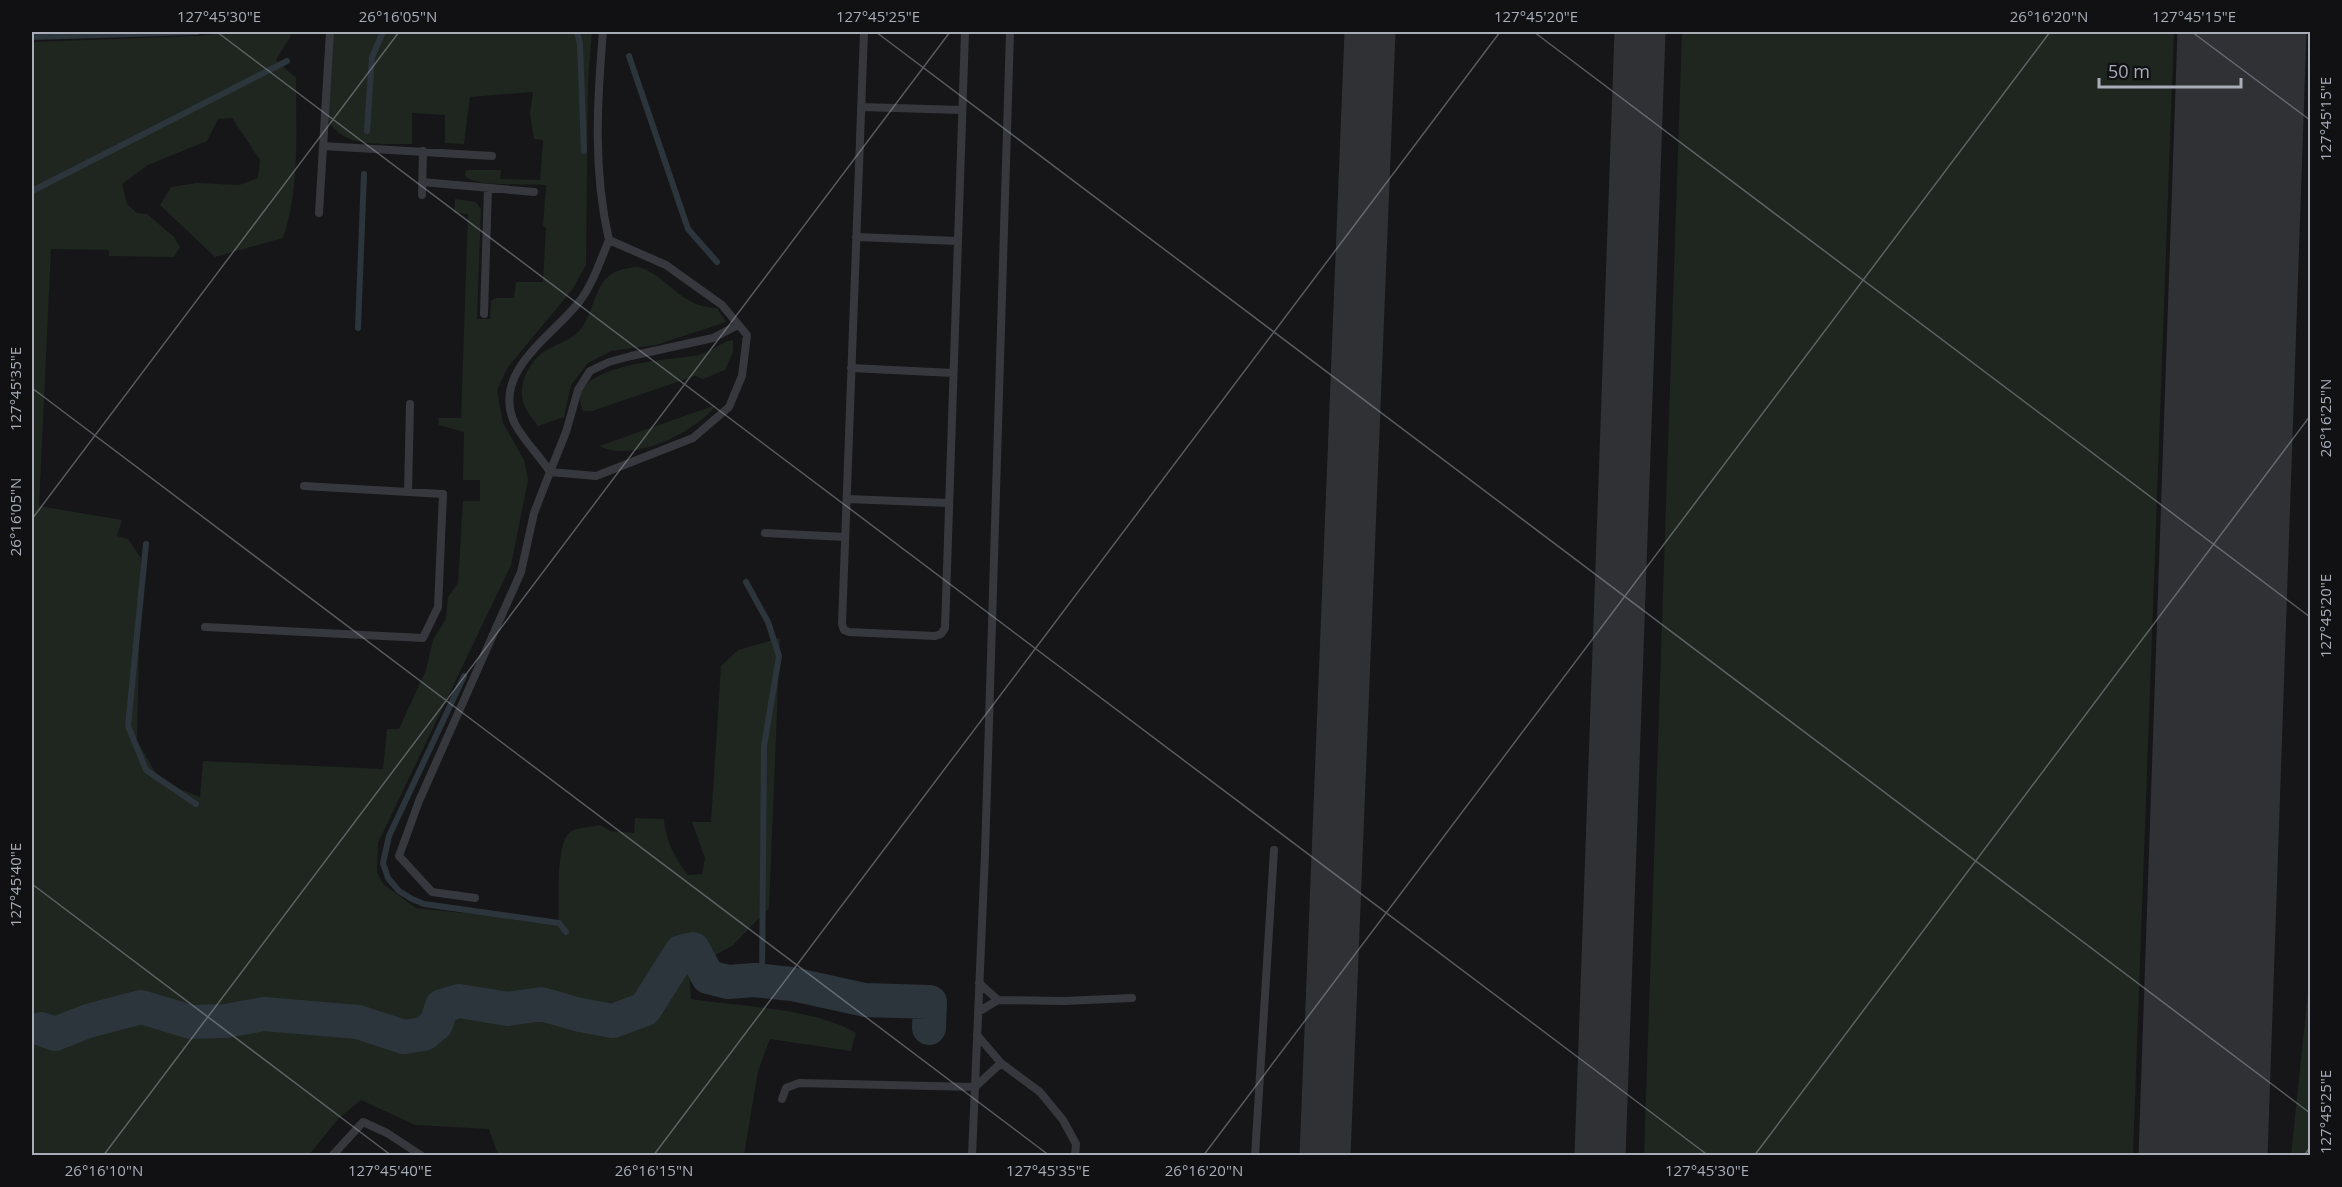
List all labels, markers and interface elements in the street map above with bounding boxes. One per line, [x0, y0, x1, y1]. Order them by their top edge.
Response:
text: 127°45'30"E [177, 6, 261, 26]
text: 26°16'05"N [359, 6, 437, 26]
text: 127°45'25"E [836, 6, 920, 26]
text: 127°45'20"E [1494, 6, 1578, 26]
text: 26°16'20"N [2010, 6, 2088, 26]
text: 127°45'15"E [2152, 6, 2236, 26]
scale bar [2099, 51, 2242, 89]
text: 50 m [2108, 59, 2150, 83]
text: 127°45'15"E [2315, 77, 2335, 161]
text: 127°45'35"E [5, 347, 25, 431]
text: 26°16'25"N [2315, 379, 2335, 457]
text: 26°16'05"N [5, 478, 25, 556]
text: 127°45'20"E [2315, 574, 2335, 658]
text: 127°45'40"E [5, 843, 25, 927]
text: 127°45'25"E [2315, 1070, 2335, 1154]
text: 26°16'10"N [65, 1160, 143, 1180]
text: 127°45'40"E [348, 1160, 432, 1180]
text: 26°16'15"N [615, 1160, 693, 1180]
text: 127°45'35"E [1006, 1160, 1090, 1180]
text: 26°16'20"N [1165, 1160, 1243, 1180]
text: 127°45'30"E [1665, 1160, 1749, 1180]

